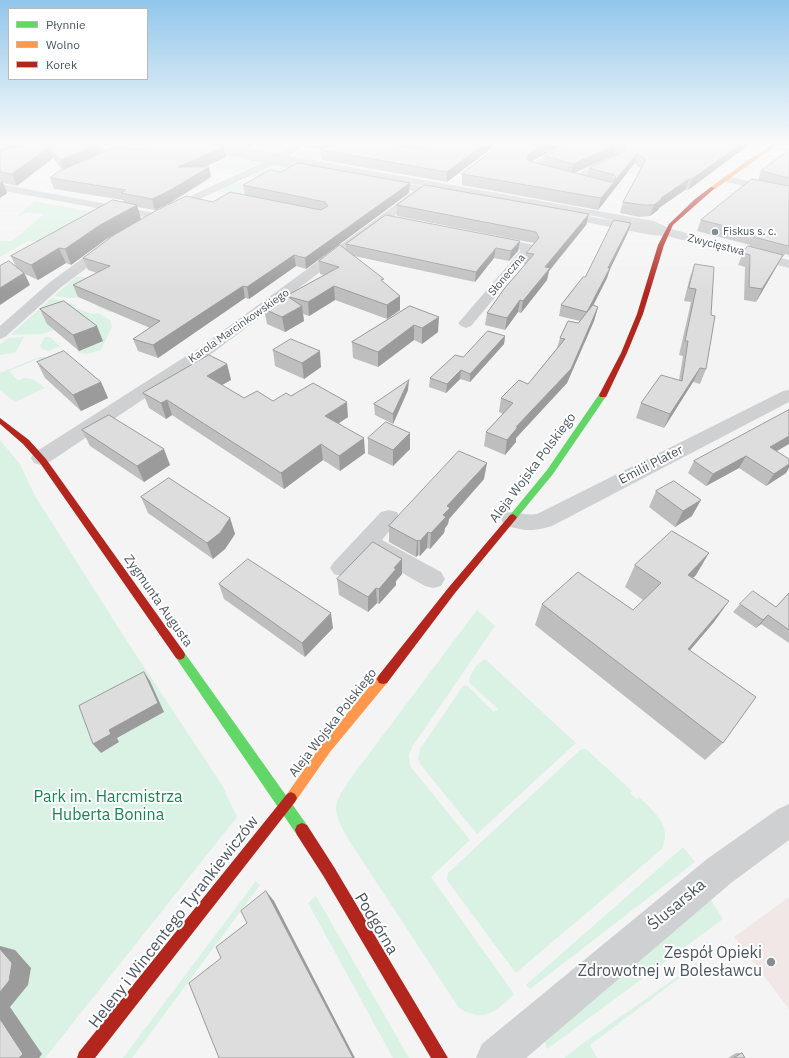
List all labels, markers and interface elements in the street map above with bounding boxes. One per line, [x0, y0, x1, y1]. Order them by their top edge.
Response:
legend [8, 8, 148, 80]
text: Płynnie [46, 17, 86, 32]
text: Wolno [46, 37, 80, 52]
text: Korek [46, 57, 77, 72]
place label: Fiskus s. c. [723, 225, 777, 239]
marker: Fiskus s. c. [710, 227, 720, 237]
street label: Zwycięstwa [686, 232, 746, 258]
street label: Słoneczna [486, 251, 528, 299]
street label: Karola Marcinkowskiego [186, 286, 292, 366]
street label: Aleja Wojska Polskiego [487, 410, 579, 526]
street label: Emilii Plater [616, 442, 686, 488]
street label: Zygmunta Augusta [120, 552, 196, 650]
street label: Aleja Wojska Polskiego [286, 666, 380, 780]
park label: Park im. Harcmistrza Huberta Bonina [33, 787, 183, 825]
street label: Heleny i Wincentego Tyrankiewiczów [85, 812, 263, 1032]
street label: Ślusarska [644, 875, 710, 935]
street label: Podgórna [350, 890, 402, 958]
place label: Zespół Opieki Zdrowotnej w Bolesławcu [578, 943, 762, 981]
marker: Zespół Opieki Zdrowotnej w Bolesławcu [765, 956, 777, 968]

